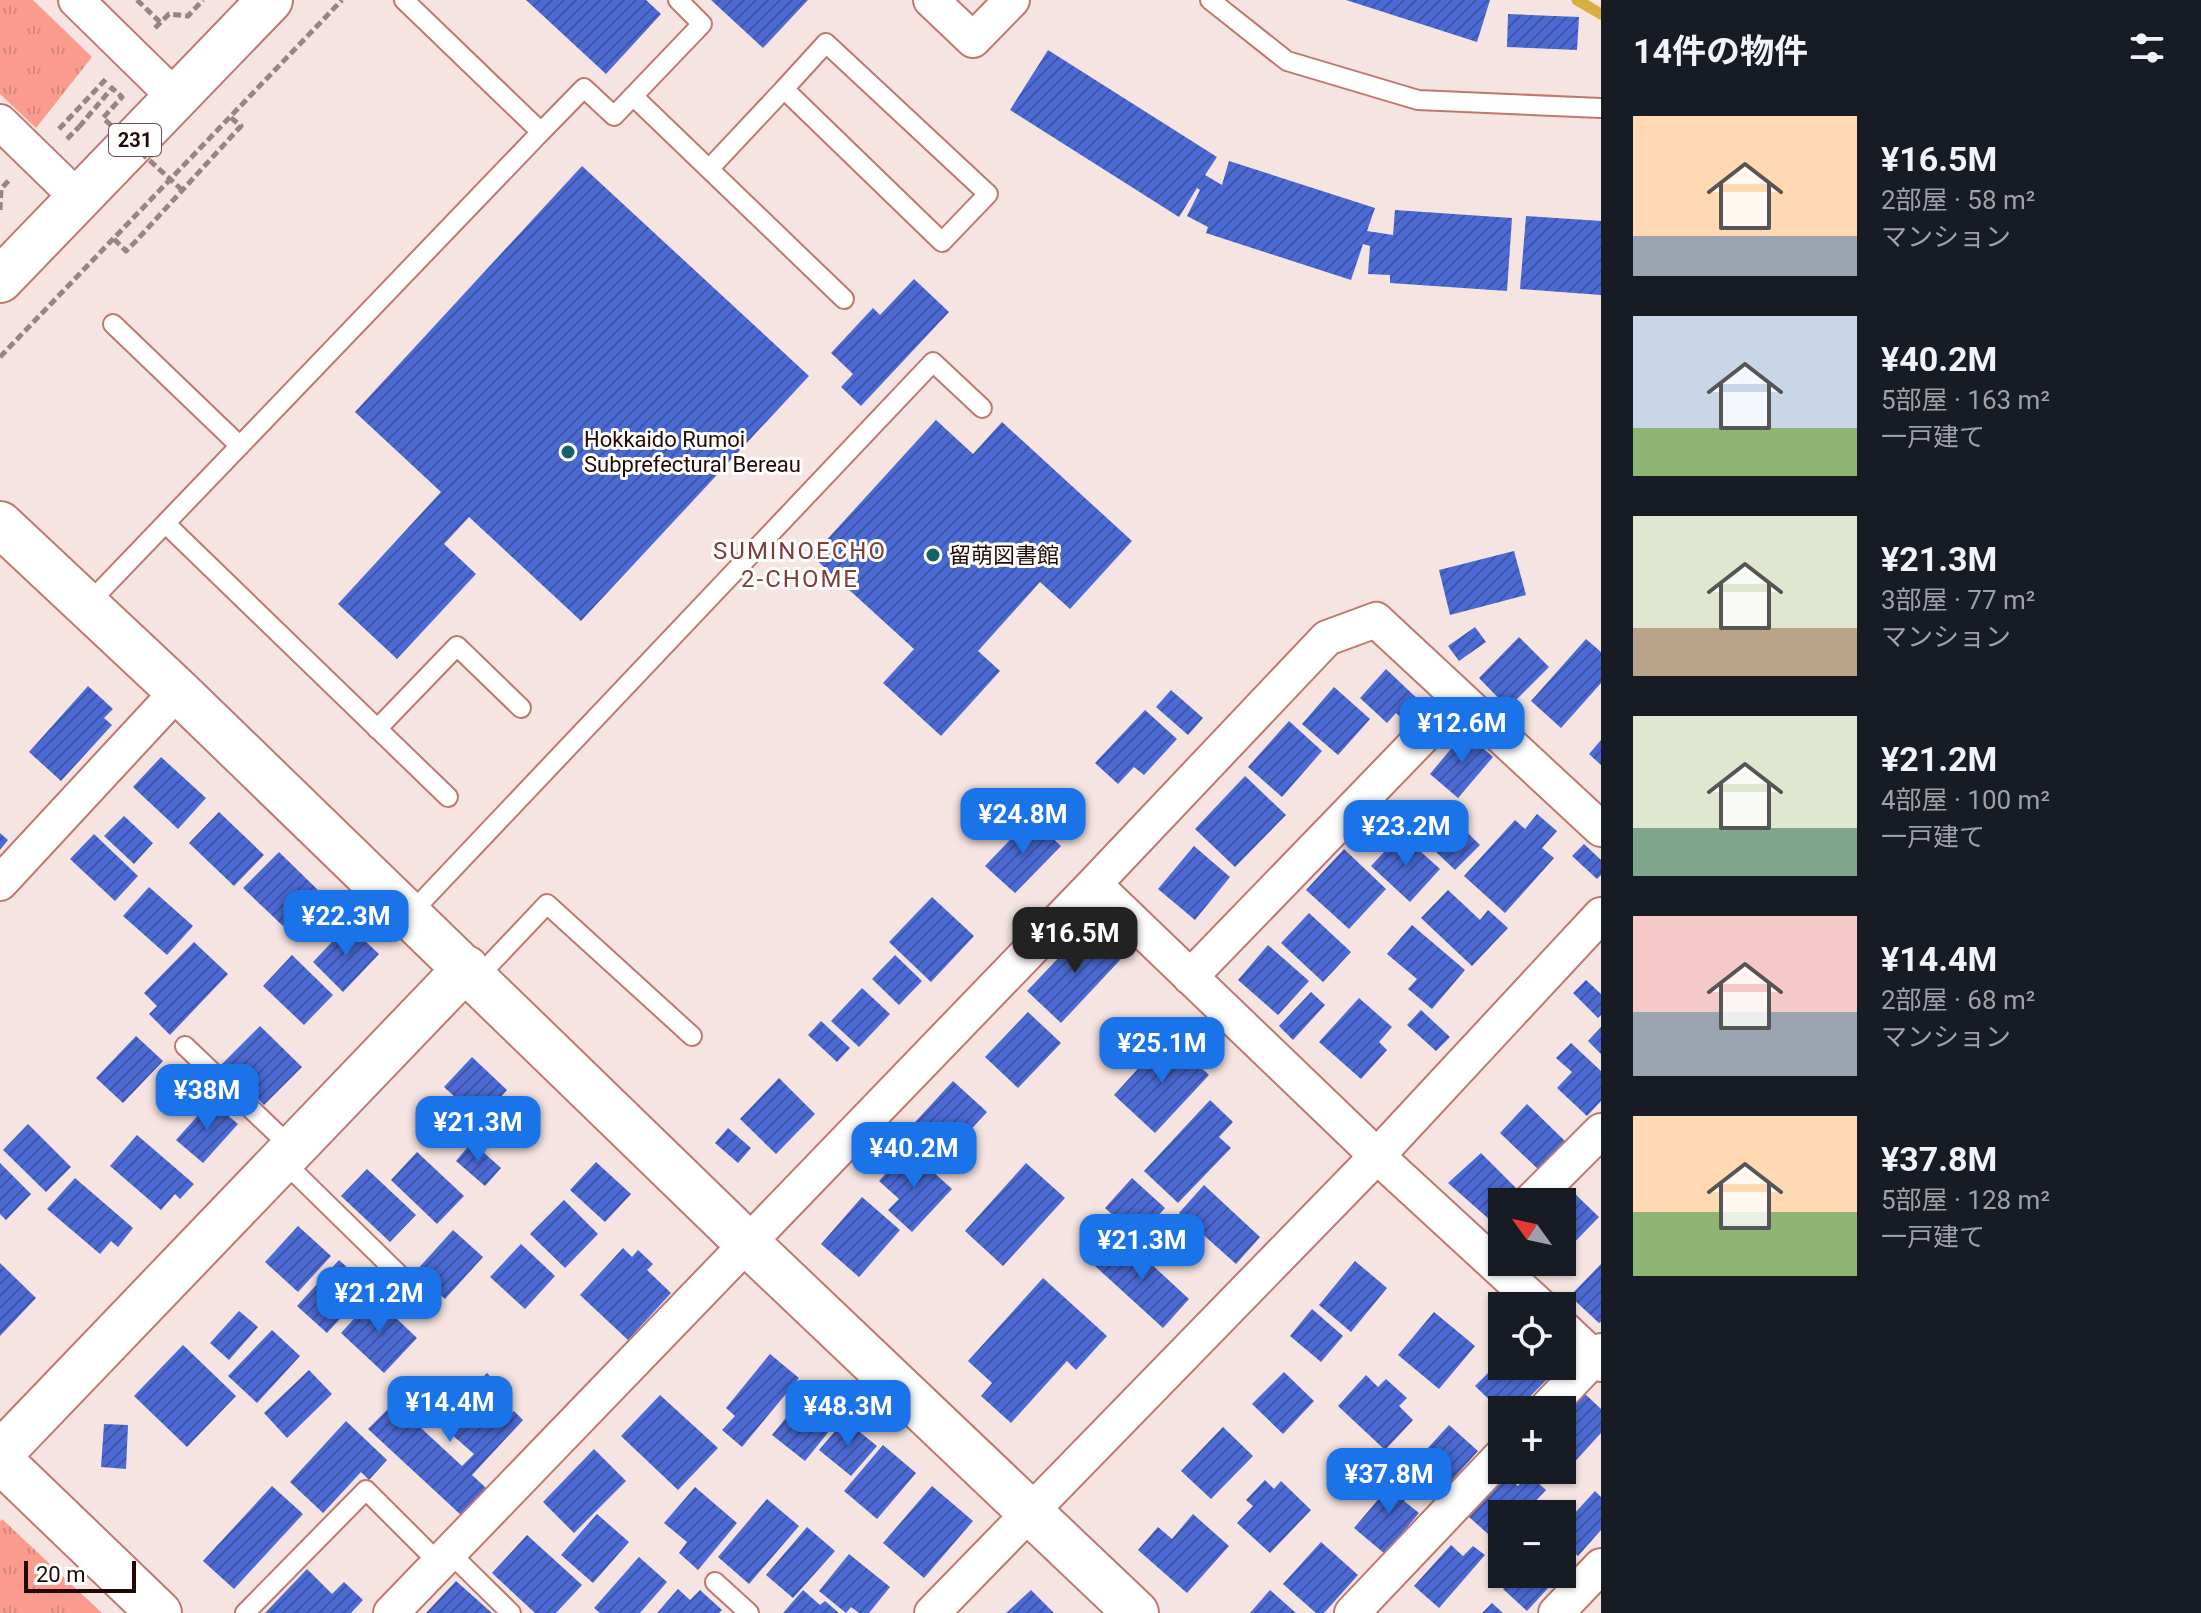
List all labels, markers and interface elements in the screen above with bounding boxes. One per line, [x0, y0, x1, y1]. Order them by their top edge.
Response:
icon: filters [2125, 26, 2169, 70]
text: 14件の物件 [1633, 31, 1808, 71]
road number: 231 [109, 124, 161, 156]
text: ¥16.5M [1881, 139, 1997, 179]
icon: home [1697, 148, 1793, 244]
text: 2部屋 · 58 m² [1881, 185, 2035, 215]
text: マンション [1881, 222, 2011, 252]
text: ¥40.2M [1881, 339, 1997, 379]
icon: home [1697, 348, 1793, 444]
text: 5部屋 · 163 m² [1881, 385, 2050, 415]
text: 一戸建て [1881, 422, 1985, 452]
place label: Hokkaido Rumoi Subprefectural Bereau [584, 427, 801, 477]
marker: Hokkaido Rumoi Subprefectural Bereau [559, 443, 577, 461]
district label: SUMINOECHO 2-CHOME [713, 537, 887, 593]
text: ¥21.3M [1881, 539, 1997, 579]
place label: 留萌図書館 [949, 543, 1059, 568]
marker: 留萌図書館 [924, 546, 942, 564]
icon: home [1697, 548, 1793, 644]
text: 3部屋 · 77 m² [1881, 585, 2035, 615]
text: マンション [1881, 622, 2011, 652]
pin: ¥12.6M [1397, 697, 1527, 765]
text: ¥12.6M [1418, 708, 1507, 738]
text: ¥21.2M [1881, 739, 1997, 779]
icon: home [1697, 748, 1793, 844]
text: 4部屋 · 100 m² [1881, 785, 2050, 815]
pin: ¥24.8M [958, 788, 1088, 856]
text: ¥24.8M [979, 799, 1068, 829]
pin: ¥23.2M [1341, 800, 1471, 868]
text: ¥23.2M [1362, 811, 1451, 841]
text: 一戸建て [1881, 822, 1985, 852]
pin: ¥22.3M [281, 890, 411, 958]
text: ¥22.3M [302, 901, 391, 931]
pin: ¥16.5M [1010, 907, 1140, 975]
text: ¥16.5M [1031, 918, 1120, 948]
text: ¥14.4M [1881, 939, 1997, 979]
icon: home [1697, 948, 1793, 1044]
text: 2部屋 · 68 m² [1881, 985, 2035, 1015]
pin: ¥25.1M [1097, 1017, 1227, 1085]
text: マンション [1881, 1022, 2011, 1052]
text: ¥25.1M [1118, 1028, 1207, 1058]
pin: ¥38M [160, 1064, 254, 1132]
text: ¥38M [174, 1075, 240, 1105]
pin: ¥21.3M [413, 1096, 543, 1164]
text: ¥21.3M [434, 1107, 523, 1137]
pin: ¥40.2M [849, 1122, 979, 1190]
text: ¥40.2M [870, 1133, 959, 1163]
text: ¥37.8M [1881, 1139, 1997, 1179]
icon: home [1697, 1148, 1793, 1244]
text: 5部屋 · 128 m² [1881, 1185, 2050, 1215]
north arrow [1488, 1188, 1576, 1276]
map controls [1488, 1188, 1576, 1588]
pin: ¥21.3M [1077, 1214, 1207, 1282]
text: 一戸建て [1881, 1222, 1985, 1252]
text: ¥21.3M [1098, 1225, 1187, 1255]
pin: ¥21.2M [314, 1267, 444, 1335]
text: ¥21.2M [335, 1278, 424, 1308]
button: locate [1488, 1292, 1576, 1380]
pin: ¥14.4M [385, 1376, 515, 1444]
pin: ¥48.3M [783, 1380, 913, 1448]
text: ¥14.4M [406, 1387, 495, 1417]
text: ¥48.3M [804, 1391, 893, 1421]
button: + [1488, 1396, 1576, 1484]
pin: ¥37.8M [1324, 1448, 1454, 1516]
text: ¥37.8M [1345, 1459, 1434, 1489]
button: − [1488, 1500, 1576, 1588]
scale bar [24, 1557, 136, 1593]
text: 20 m [36, 1562, 85, 1587]

